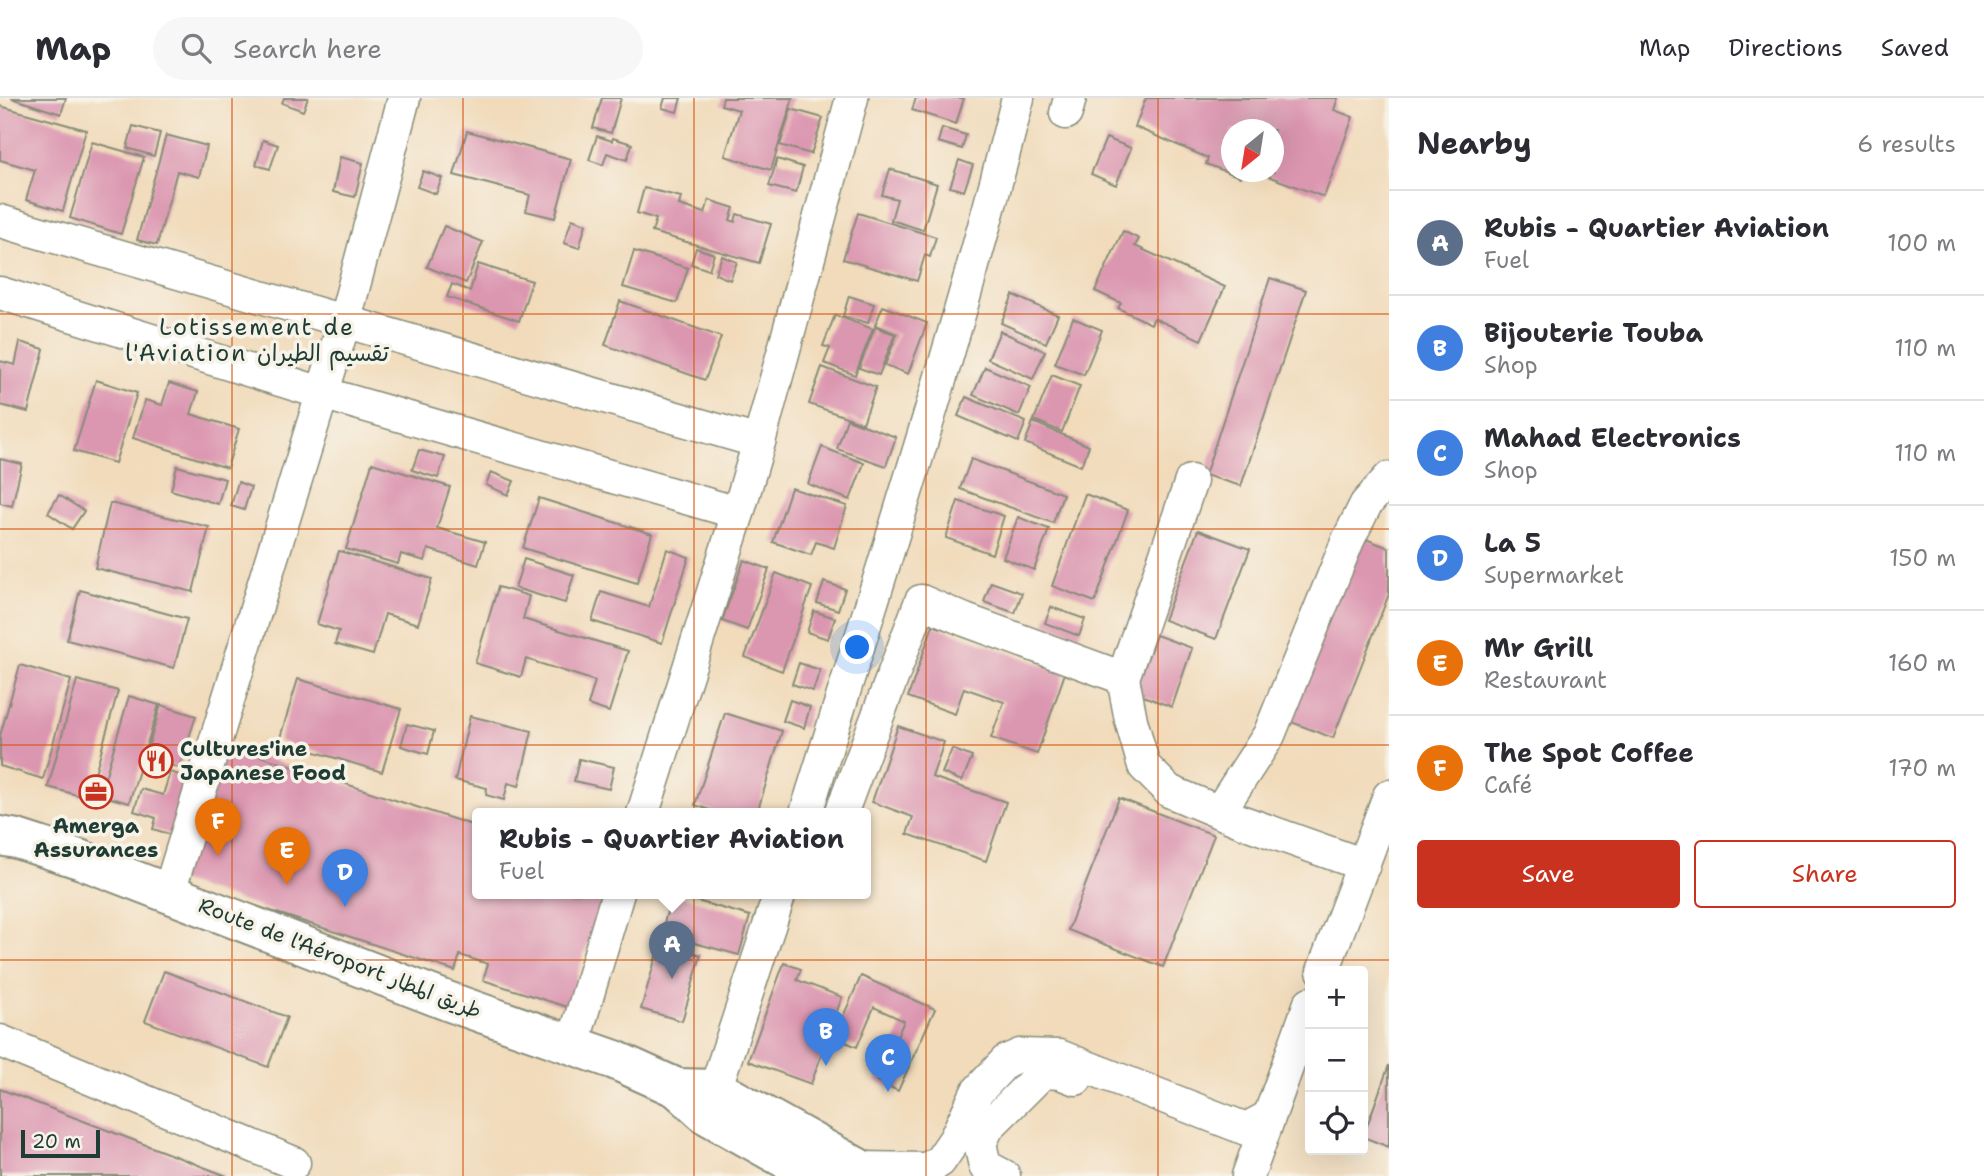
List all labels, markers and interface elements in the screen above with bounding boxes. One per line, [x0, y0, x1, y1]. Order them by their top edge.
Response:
search box [153, 17, 643, 80]
text: Map [35, 26, 111, 71]
icon: search [177, 29, 215, 67]
text: Search here [233, 31, 382, 66]
text: Map [1639, 32, 1690, 64]
text: Directions [1728, 32, 1843, 64]
text: Saved [1881, 32, 1949, 64]
north arrow [1221, 119, 1284, 182]
text: Nearby [1417, 123, 1532, 164]
text: 6 results [1857, 129, 1956, 159]
text: Rubis - Quartier Aviation [1484, 210, 1829, 245]
text: A [1431, 228, 1449, 258]
text: 100 m [1887, 228, 1956, 258]
text: Fuel [1484, 245, 1529, 275]
district label: Lotissement de l'Aviation تقسيم الطيران [125, 312, 389, 371]
text: Bijouterie Touba [1484, 315, 1703, 350]
text: B [1433, 333, 1447, 363]
text: 110 m [1894, 333, 1956, 363]
text: Shop [1484, 350, 1538, 380]
text: Mahad Electronics [1484, 420, 1741, 455]
text: C [1433, 438, 1447, 468]
text: 110 m [1894, 438, 1956, 468]
text: Shop [1484, 455, 1538, 485]
text: La 5 [1484, 525, 1541, 560]
text: D [1432, 543, 1448, 573]
text: 150 m [1889, 543, 1956, 573]
text: Supermarket [1484, 560, 1624, 590]
your location [840, 630, 874, 664]
text: Mr Grill [1484, 630, 1593, 665]
text: E [1432, 648, 1448, 678]
text: 160 m [1888, 648, 1956, 678]
text: Restaurant [1484, 665, 1607, 695]
place label: Cultures'ine Japanese Food [180, 735, 346, 787]
text: The Spot Coffee [1484, 735, 1694, 770]
restaurant icon: Cultures'ine Japanese Food [137, 742, 175, 780]
text: F [1433, 753, 1447, 783]
text: 170 m [1888, 753, 1956, 783]
text: Café [1484, 770, 1532, 800]
office icon: Amerga Assurances [77, 773, 115, 811]
pin: F [195, 798, 241, 856]
popup [472, 808, 871, 899]
place label: Amerga Assurances [34, 812, 158, 864]
text: Rubis - Quartier Aviation [499, 821, 844, 856]
pin: E [264, 827, 310, 885]
button: Save [1417, 840, 1680, 908]
button: Share [1694, 840, 1956, 908]
pin: D [322, 849, 368, 907]
text: Fuel [499, 856, 544, 886]
street label: Route de l'Aéroport طريق المطار [195, 891, 485, 1025]
pin: A [649, 921, 695, 979]
map controls [1305, 966, 1368, 1155]
button: + [1305, 966, 1368, 1029]
pin: B [803, 1008, 849, 1066]
button: − [1305, 1029, 1368, 1092]
pin: C [865, 1034, 911, 1092]
button: locate [1305, 1092, 1368, 1155]
scale bar [21, 1127, 100, 1159]
text: 20 m [32, 1129, 81, 1154]

